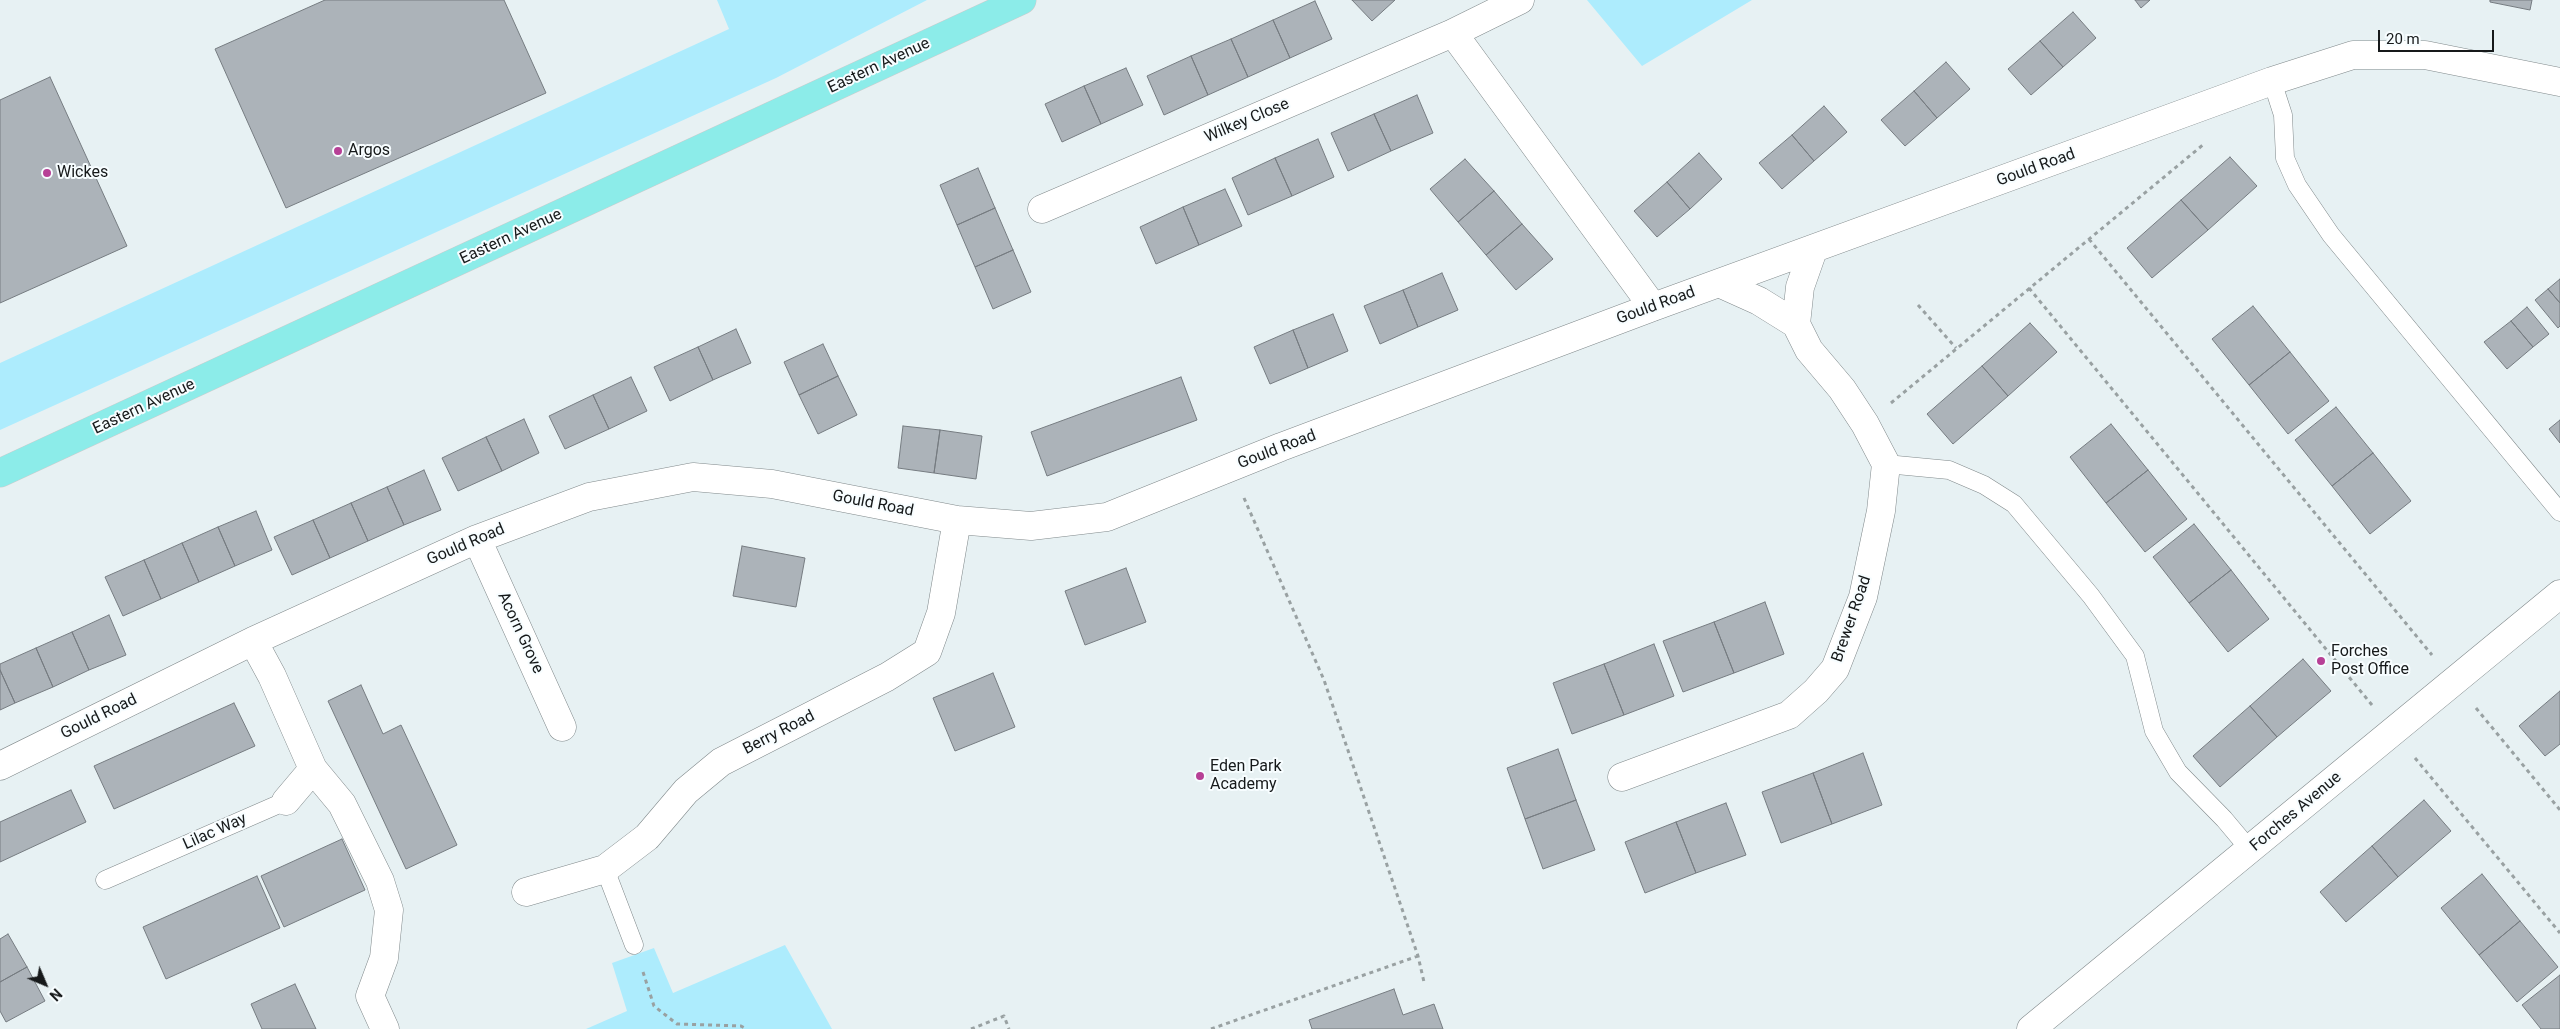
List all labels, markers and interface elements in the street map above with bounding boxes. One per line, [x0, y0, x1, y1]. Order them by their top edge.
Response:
scale bar [2380, 20, 2496, 52]
text: 20 m [2386, 30, 2420, 48]
street label: Eastern Avenue [825, 34, 933, 98]
street label: Wilkey Close [1202, 95, 1292, 147]
place label: Argos [348, 141, 390, 161]
marker: Argos [332, 145, 344, 157]
street label: Gould Road [1994, 145, 2078, 191]
place label: Wickes [57, 163, 108, 183]
marker: Wickes [41, 167, 53, 179]
street label: Eastern Avenue [457, 205, 565, 269]
street label: Gould Road [1614, 283, 1698, 329]
street label: Eastern Avenue [90, 375, 198, 439]
street label: Gould Road [1235, 426, 1319, 474]
street label: Gould Road [831, 487, 915, 521]
street label: Gould Road [424, 520, 508, 570]
street label: Brewer Road [1828, 573, 1876, 665]
street label: Acorn Grove [493, 589, 547, 677]
place label: Forches Post Office [2331, 642, 2409, 680]
marker: Forches Post Office [2315, 655, 2327, 667]
street label: Gould Road [58, 690, 140, 744]
street label: Berry Road [740, 707, 818, 759]
place label: Eden Park Academy [1210, 757, 1282, 795]
street label: Forches Avenue [2246, 768, 2346, 856]
marker: Eden Park Academy [1194, 770, 1206, 782]
street label: Lilac Way [180, 809, 250, 855]
north arrow [20, 959, 70, 1009]
text: N [46, 985, 65, 1004]

